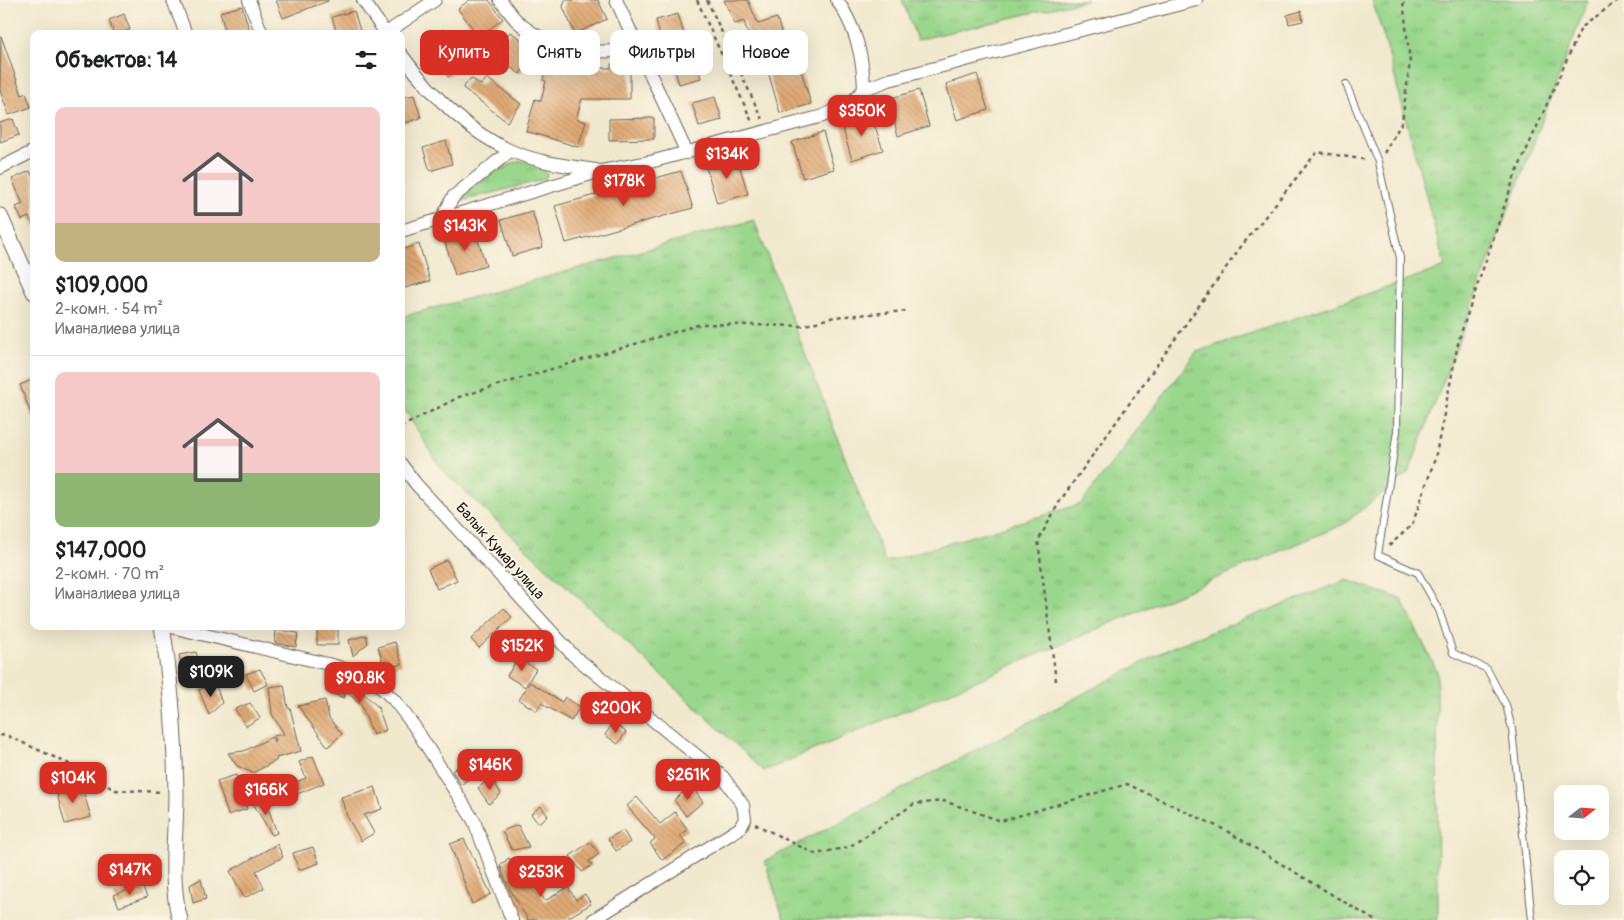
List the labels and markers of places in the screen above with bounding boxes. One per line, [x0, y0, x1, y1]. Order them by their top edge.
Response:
pin: $350K [827, 94, 897, 137]
pin: $134K [692, 138, 762, 180]
pin: $178K [589, 164, 659, 207]
pin: $143K [430, 210, 500, 252]
pin: $152K [487, 630, 557, 672]
pin: $109K [176, 656, 246, 698]
pin: $90.8K [319, 662, 401, 704]
pin: $200K [581, 692, 651, 734]
pin: $146K [455, 748, 525, 791]
pin: $261K [653, 758, 723, 801]
pin: $104K [38, 762, 108, 804]
pin: $166K [231, 774, 301, 816]
pin: $147K [95, 854, 165, 896]
pin: $253K [506, 856, 576, 898]

